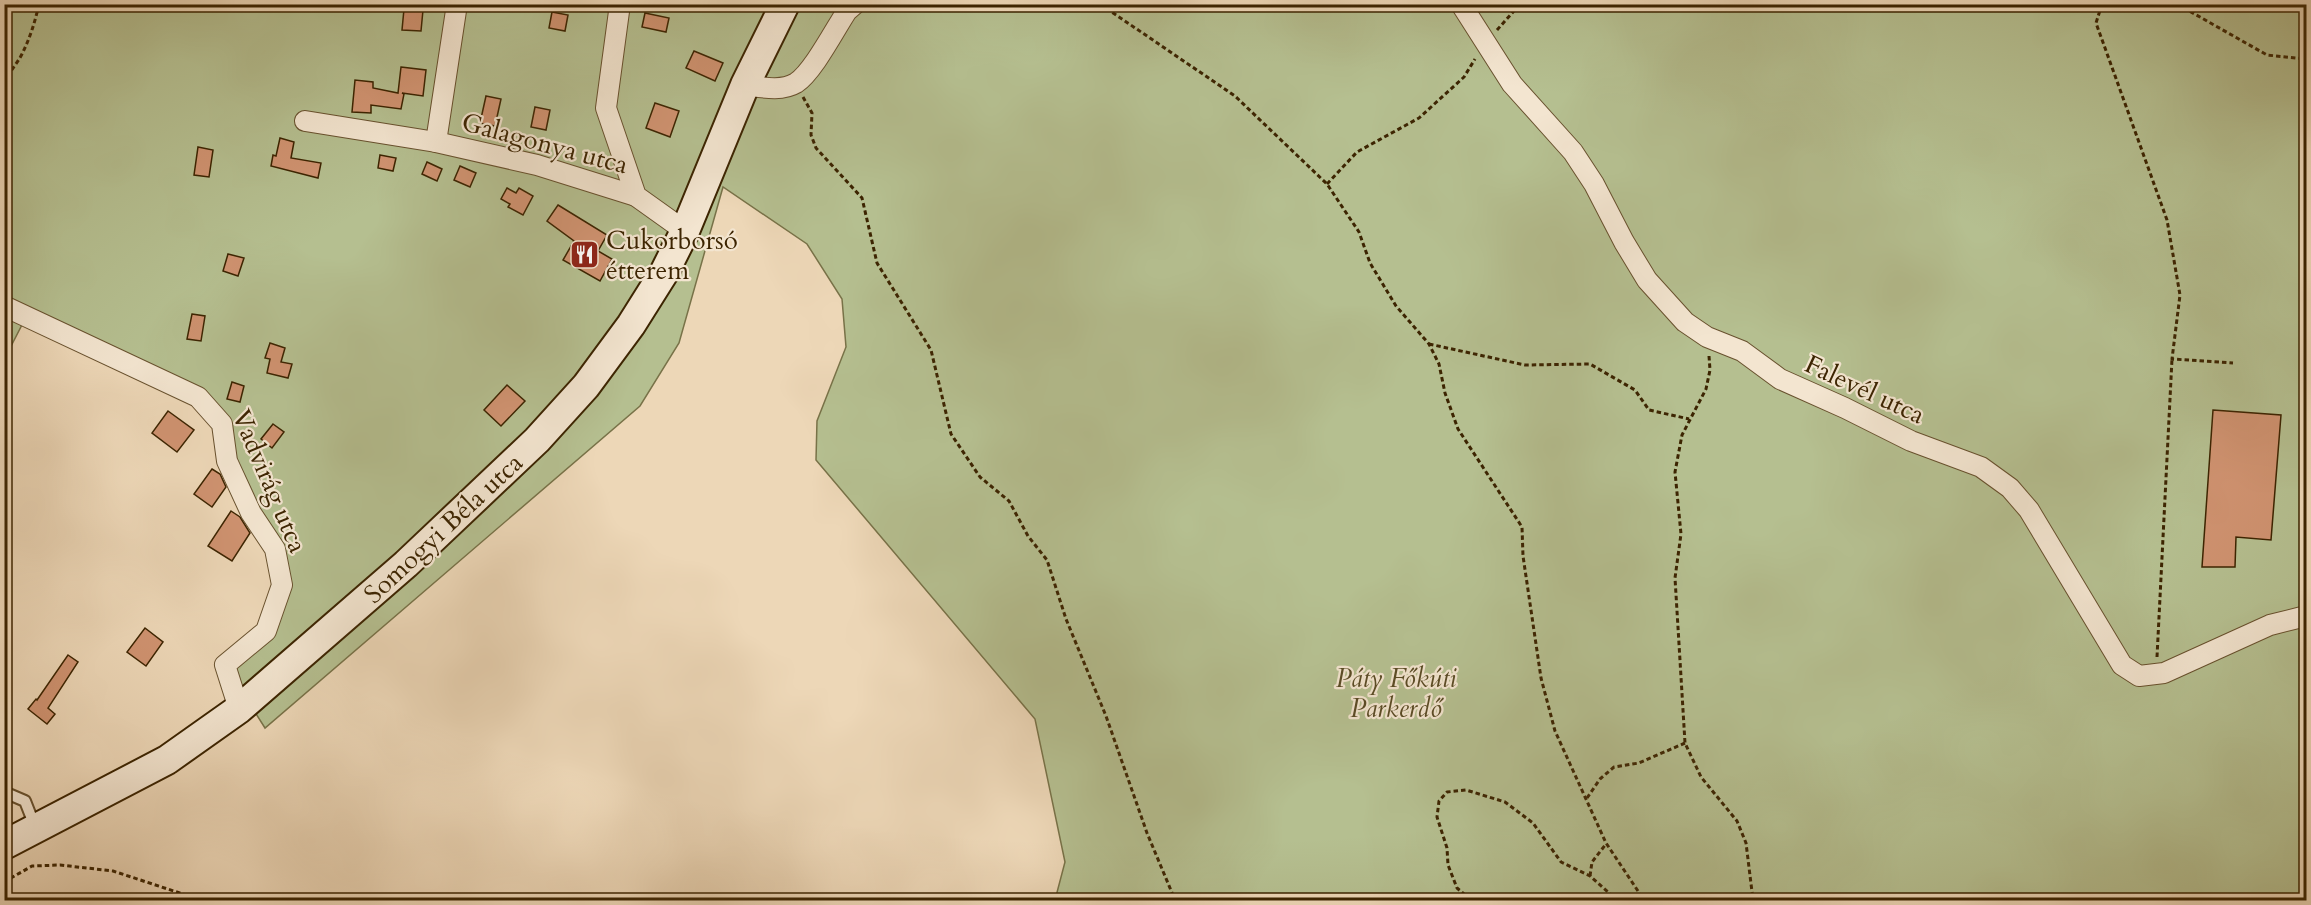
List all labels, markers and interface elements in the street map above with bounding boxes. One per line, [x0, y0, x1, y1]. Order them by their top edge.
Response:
street label: Galagonya utca [458, 105, 632, 182]
place label: Cukorborsó étterem [606, 223, 738, 288]
restaurant icon: Cukorborsó étterem [569, 239, 601, 271]
street label: Falevél utca [1799, 346, 1930, 432]
street label: Vadvirág utca [224, 404, 315, 558]
street label: Somogyi Béla utca [356, 445, 530, 611]
park label: Páty Főkúti Parkerdő [1336, 661, 1457, 726]

